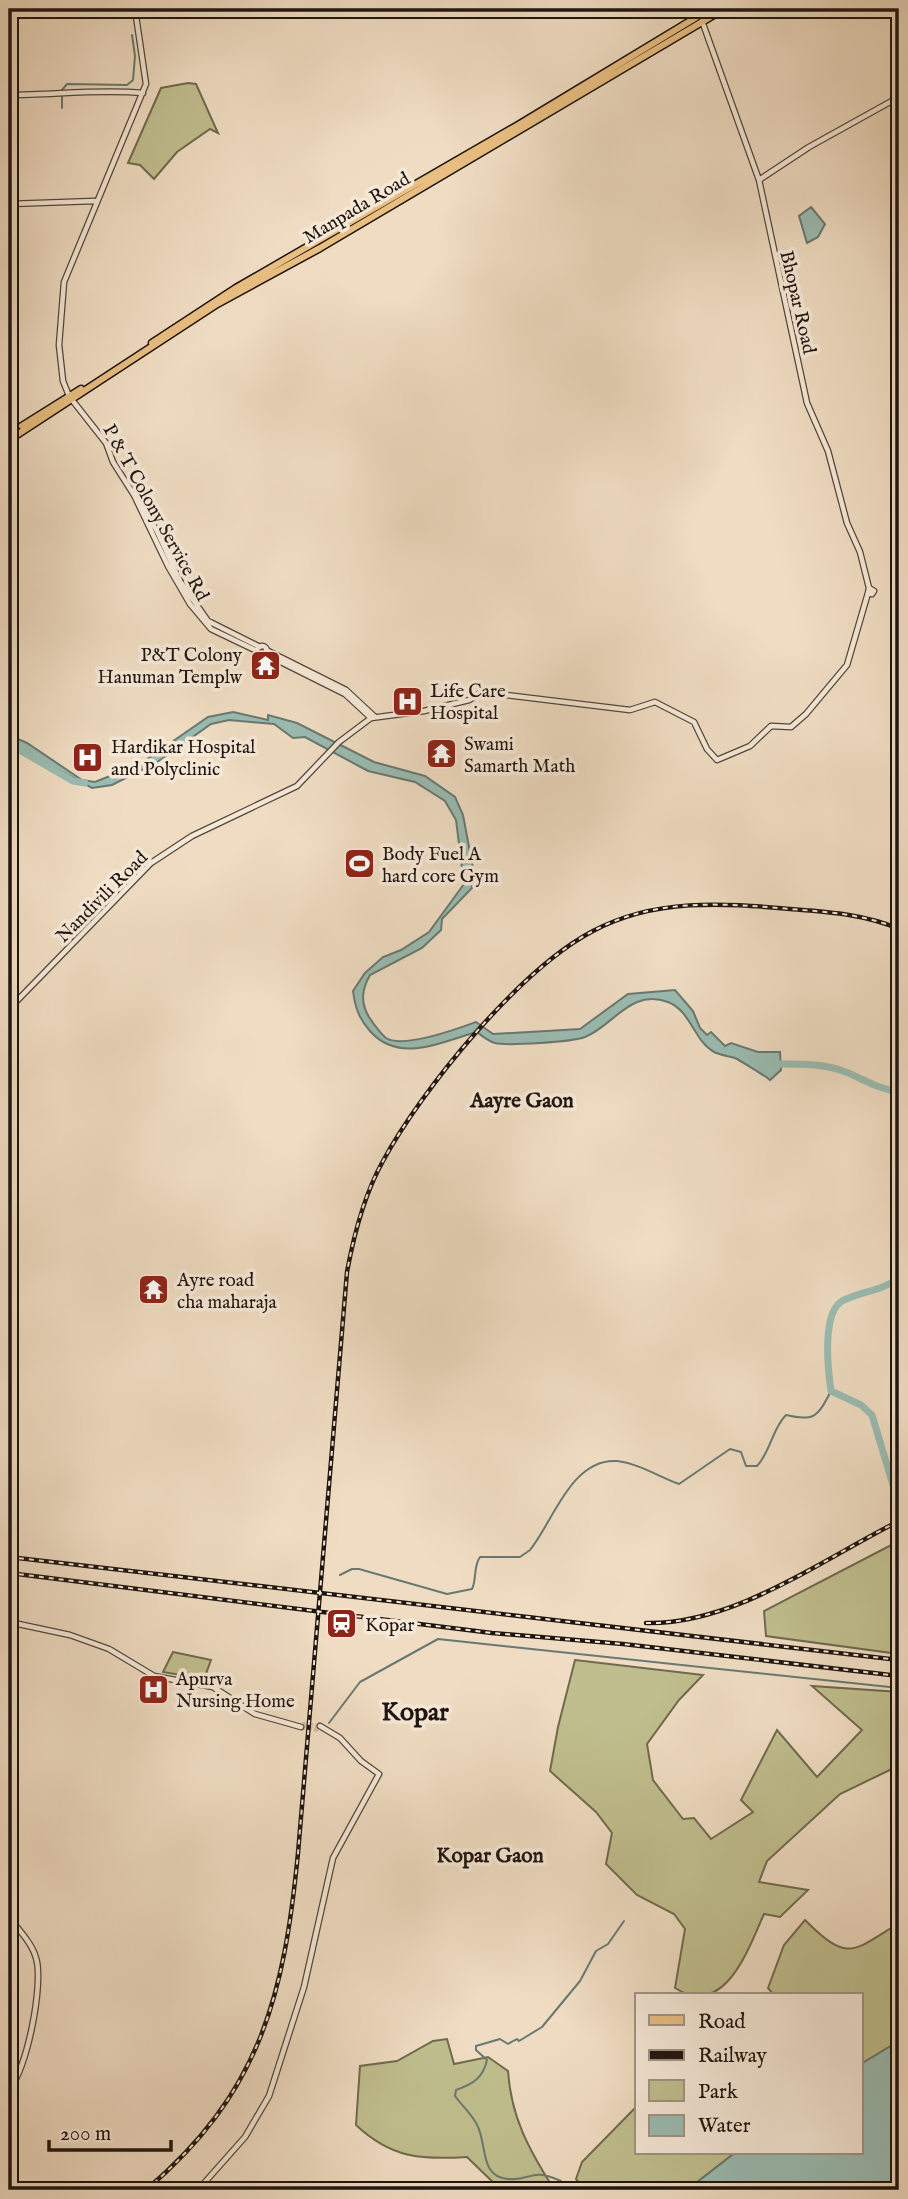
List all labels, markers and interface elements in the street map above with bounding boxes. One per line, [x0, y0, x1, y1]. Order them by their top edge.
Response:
street label: Manpada Road [299, 167, 415, 250]
street label: Bhopar Road [773, 248, 821, 357]
street label: P & T Colony Service Rd [97, 420, 214, 606]
place label: P&T Colony Hanuman Templw [97, 644, 243, 690]
temple icon: P&T Colony Hanuman Templw [248, 648, 282, 682]
place label: Life Care Hospital [430, 680, 506, 726]
hospital icon: Life Care Hospital [390, 684, 424, 718]
place label: Swami Samarth Math [464, 733, 575, 779]
place label: Hardikar Hospital and Polyclinic [111, 736, 256, 782]
temple icon: Swami Samarth Math [424, 737, 458, 771]
hospital icon: Hardikar Hospital and Polyclinic [71, 740, 105, 774]
place label: Body Fuel A hard core Gym [382, 843, 499, 889]
street label: Nandivili Road [51, 846, 154, 948]
sports icon: Body Fuel A hard core Gym [342, 847, 376, 881]
district label: Aayre Gaon [469, 1088, 574, 1115]
place label: Ayre road cha maharaja [176, 1269, 278, 1315]
temple icon: Ayre road cha maharaja [137, 1273, 171, 1307]
station icon: Kopar [325, 1607, 359, 1641]
place label: Kopar [365, 1614, 414, 1638]
place label: Apurva Nursing Home [175, 1668, 295, 1714]
hospital icon: Apurva Nursing Home [136, 1672, 170, 1706]
district label: Kopar [381, 1696, 449, 1729]
district label: Kopar Gaon [436, 1843, 544, 1870]
legend [635, 1993, 862, 2154]
text: Road [698, 2009, 746, 2036]
text: Railway [698, 2043, 768, 2070]
text: Park [698, 2079, 739, 2106]
scale bar [49, 2108, 172, 2152]
text: Water [698, 2113, 751, 2140]
text: 200 m [60, 2121, 111, 2148]

